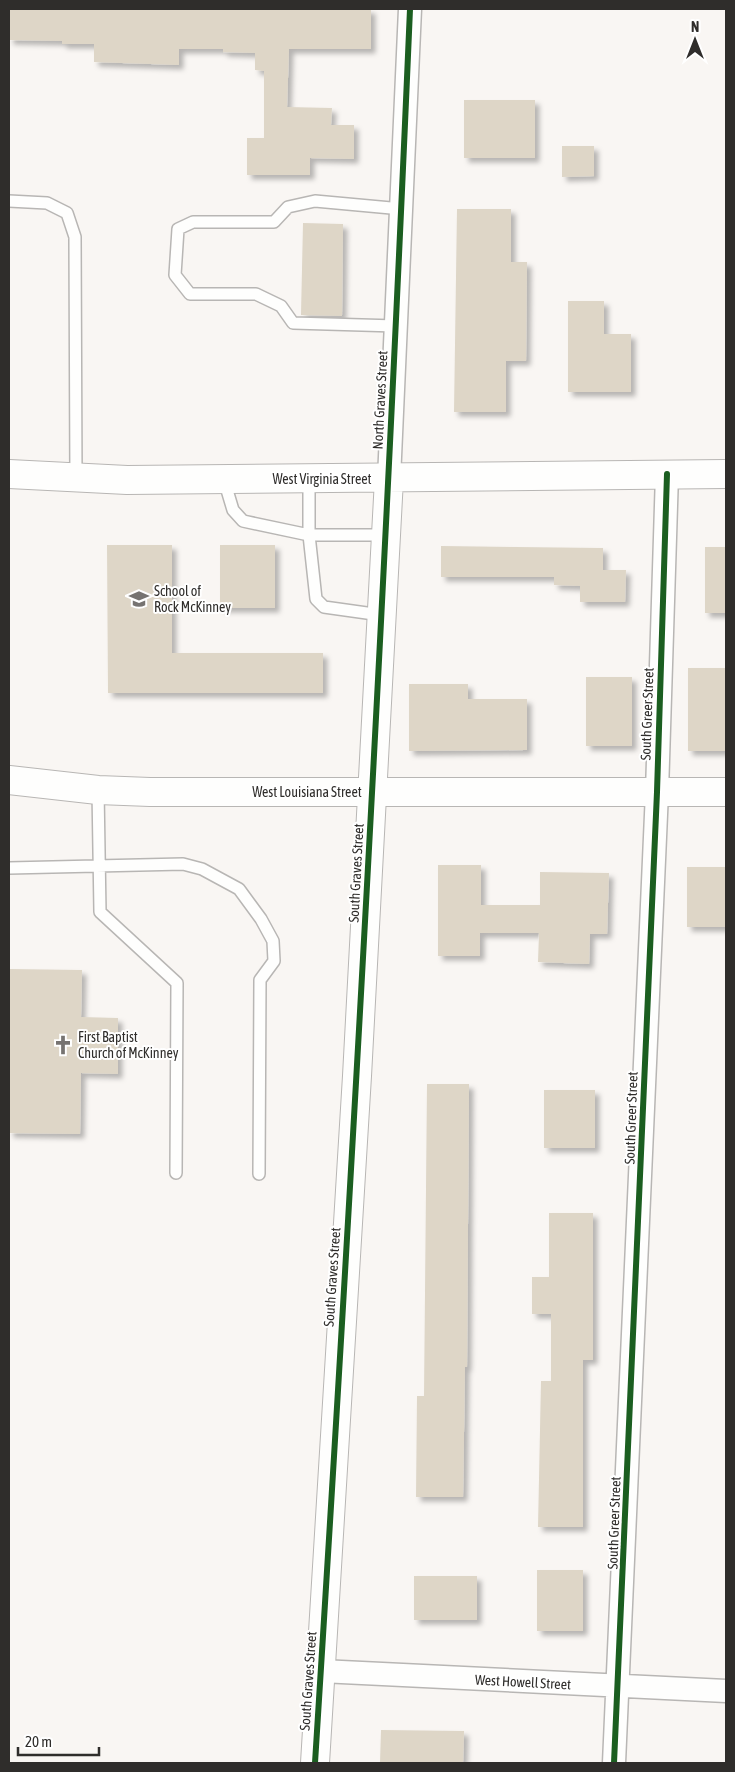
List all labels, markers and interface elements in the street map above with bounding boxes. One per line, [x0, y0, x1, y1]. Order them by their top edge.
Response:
north arrow [670, 15, 720, 65]
text: N [691, 19, 699, 35]
street label: North Graves Street [369, 350, 391, 450]
street label: West Virginia Street [272, 471, 372, 487]
place label: School of Rock McKinney [154, 583, 231, 615]
school or university icon: School of Rock McKinney [128, 588, 150, 610]
street label: South Greer Street [637, 667, 657, 761]
street label: West Louisiana Street [252, 784, 362, 800]
street label: South Graves Street [345, 823, 367, 923]
place label: First Baptist Church of McKinney [78, 1029, 179, 1061]
church icon: First Baptist Church of McKinney [52, 1034, 74, 1056]
street label: South Greer Street [621, 1071, 641, 1165]
street label: South Graves Street [321, 1227, 343, 1327]
street label: South Greer Street [604, 1476, 624, 1570]
street label: South Graves Street [297, 1631, 319, 1731]
street label: West Howell Street [475, 1671, 571, 1693]
scale bar [18, 1724, 99, 1756]
text: 20 m [25, 1733, 52, 1750]

